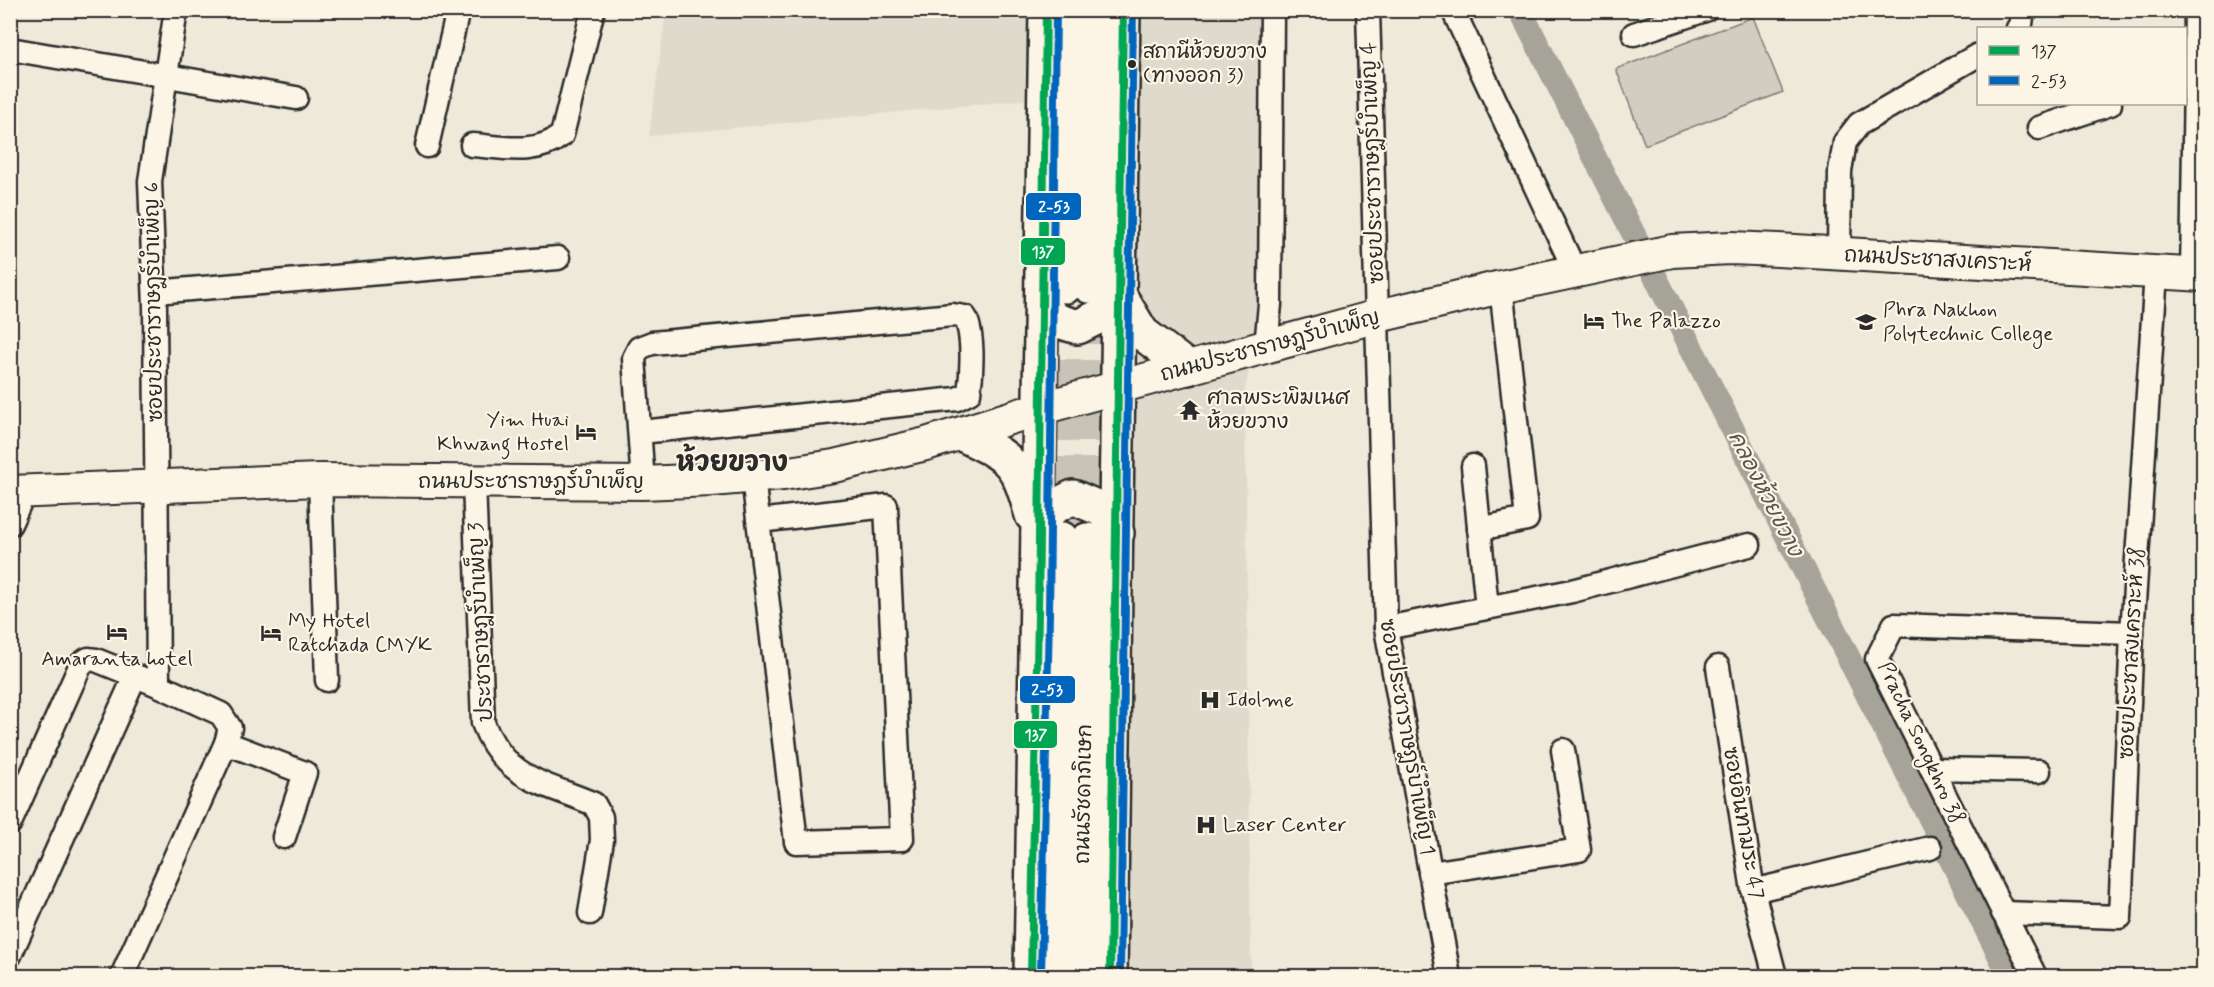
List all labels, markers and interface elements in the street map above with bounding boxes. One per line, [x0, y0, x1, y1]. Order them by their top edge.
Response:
legend [1977, 27, 2187, 105]
place label: สถานีห้วยขวาง (ทางออก 3) [1143, 38, 1267, 90]
text: 137 [2031, 40, 2057, 64]
street label: ซอยประชาราษฎร์บำเพ็ญ 4 [1355, 42, 1391, 284]
marker: สถานีห้วยขวาง (ทางออก 3) [1126, 58, 1138, 70]
text: 2-53 [2031, 70, 2067, 94]
street label: ซอยประชาราษฎร์บำเพ็ญ 6 [138, 182, 170, 422]
line badge: 2-53 [1025, 192, 1082, 221]
text: 2-53 [1038, 197, 1070, 218]
line badge: 137 [1020, 237, 1066, 266]
street label: ถนนประชาสงเคราะห์ [1843, 241, 2033, 279]
text: 137 [1032, 242, 1054, 263]
place label: Phra Nakhon Polytechnic College [1883, 296, 2053, 349]
street label: ถนนประชาราษฎร์บำเพ็ญ [1157, 303, 1383, 389]
place label: The Palazzo [1611, 307, 1721, 335]
hotel icon: The Palazzo [1582, 309, 1606, 333]
school or university icon: Phra Nakhon Polytechnic College [1854, 310, 1878, 334]
place label: ศาลพระพิฆเนศ ห้วยขวาง [1207, 384, 1351, 436]
temple icon: ศาลพระพิฆเนศ ห้วยขวาง [1178, 398, 1202, 422]
place label: Yim Huai Khwang Hostel [437, 406, 569, 460]
hotel icon: Yim Huai Khwang Hostel [574, 420, 598, 444]
water label: คลองห้วยขวาง [1721, 426, 1810, 563]
district label: ห้วยขวาง [676, 443, 788, 481]
street label: ถนนประชาราษฎร์บำเพ็ญ [418, 468, 644, 496]
street label: ประชาราษฎร์บำเพ็ญ 3 [462, 521, 500, 723]
street label: ซอยประชาสงเคราะห์ 38 [2112, 546, 2152, 760]
place label: My Hotel Ratchada CMYK [288, 607, 432, 659]
street label: ซอยประชาราษฎร์บำเพ็ญ 1 [1372, 617, 1442, 857]
hotel icon: Amaranta hotel [105, 620, 129, 644]
hotel icon: My Hotel Ratchada CMYK [259, 621, 283, 645]
place label: Amaranta hotel [41, 645, 193, 673]
street label: Pracha Songkhro 38 [1870, 657, 1971, 829]
line badge: 2-53 [1019, 675, 1076, 704]
text: 2-53 [1031, 680, 1063, 701]
place label: Idolme [1227, 686, 1294, 714]
hospital icon: Idolme [1198, 688, 1222, 712]
line badge: 137 [1013, 720, 1058, 749]
street label: ถนนรัชดาภิเษก [1069, 724, 1099, 864]
text: 137 [1025, 725, 1047, 746]
street label: ซอยอินทามระ 47 [1716, 745, 1770, 901]
place label: Laser Center [1223, 811, 1347, 839]
hospital icon: Laser Center [1194, 813, 1218, 837]

